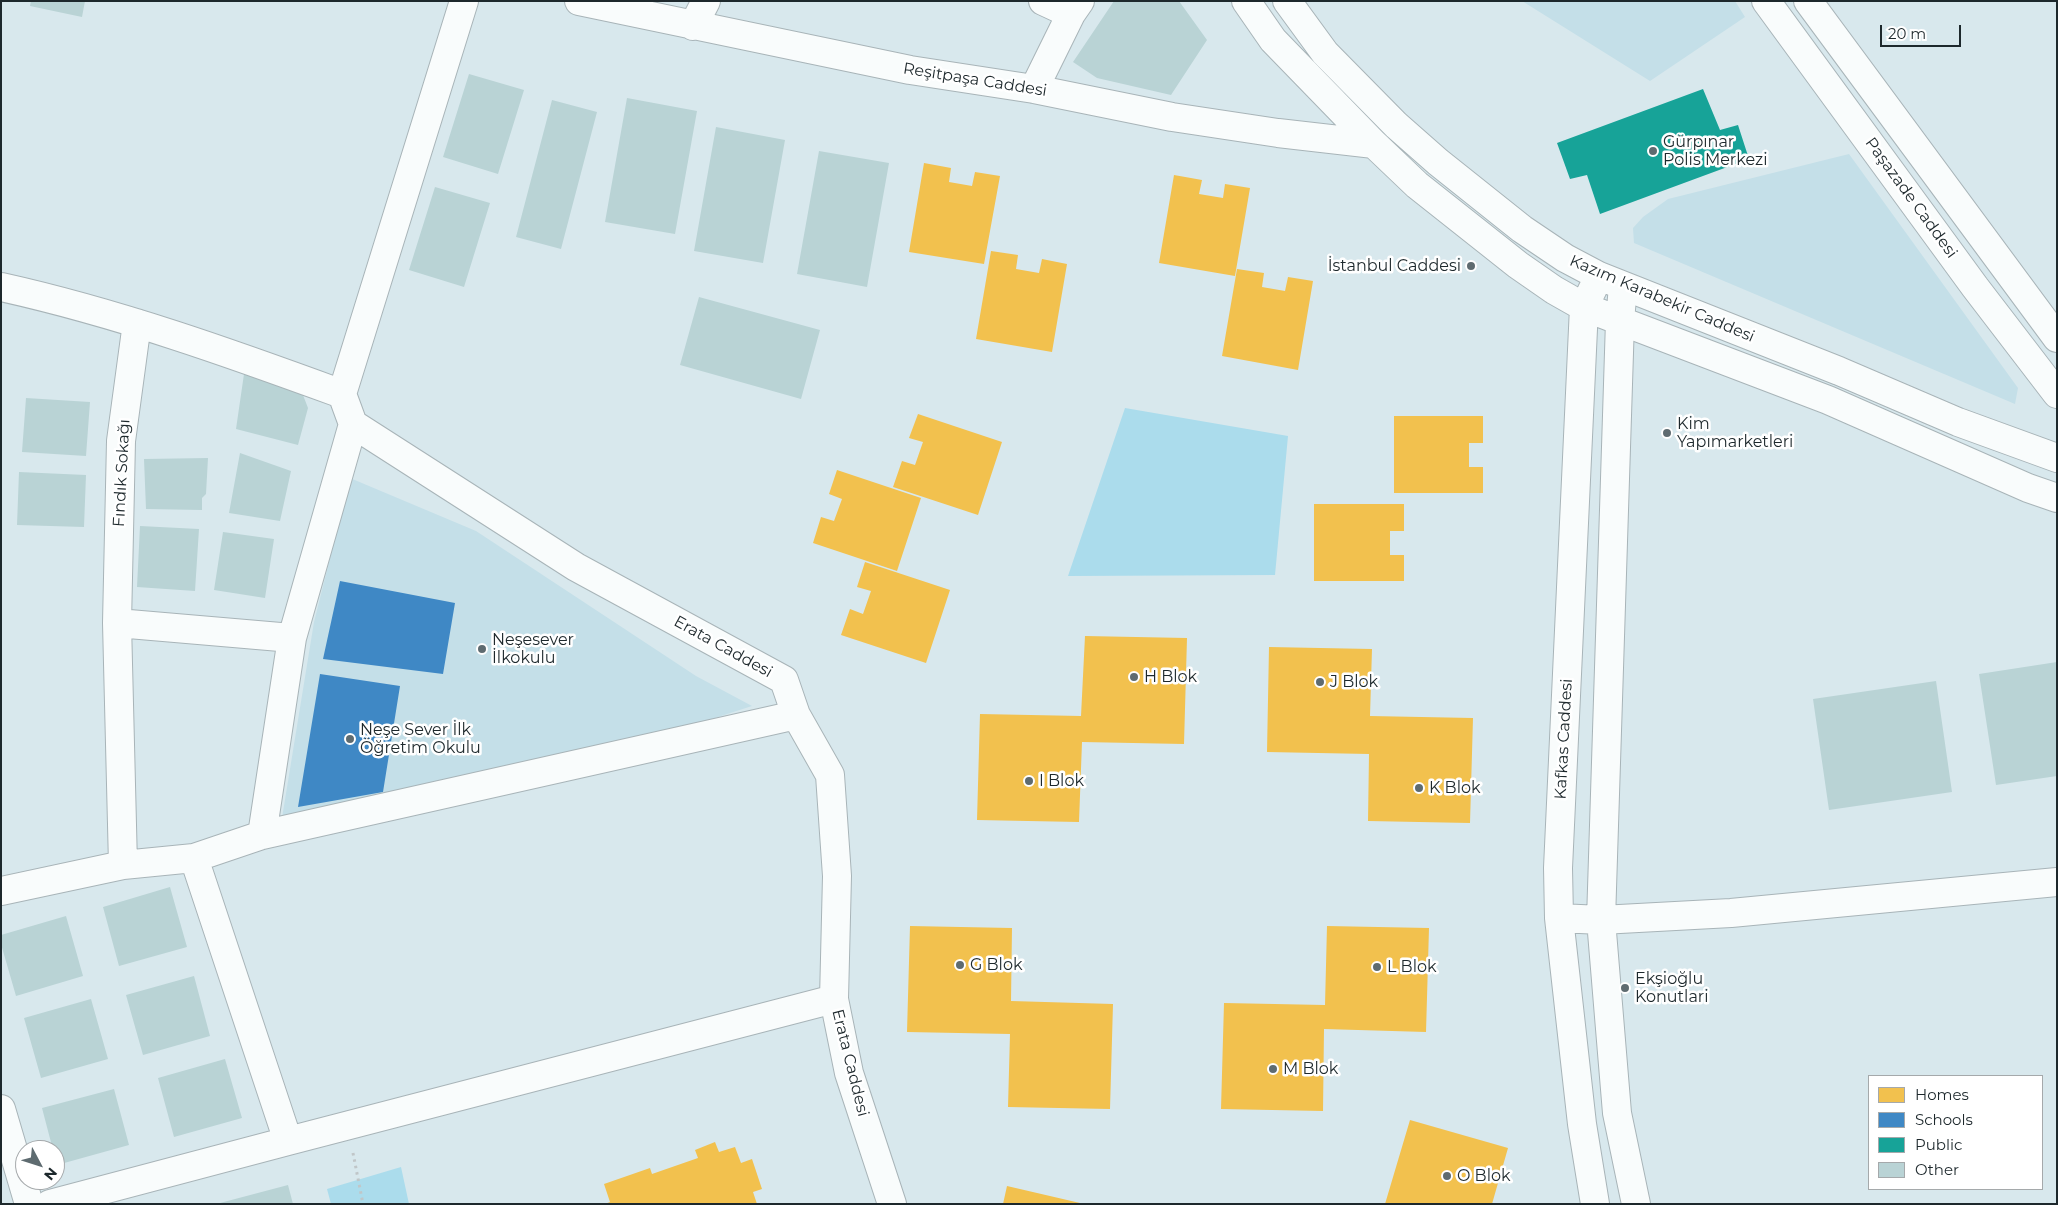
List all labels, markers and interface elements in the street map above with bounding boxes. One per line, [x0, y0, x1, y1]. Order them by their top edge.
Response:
scale bar [1883, 15, 1964, 47]
text: 20 m [1888, 24, 1926, 43]
street label: Reşitpaşa Caddesi [902, 59, 1048, 101]
place label: Gürpınar Polis Merkezi [1663, 132, 1767, 170]
street label: Paşazade Caddesi [1861, 134, 1961, 262]
marker: Gürpınar Polis Merkezi [1647, 145, 1659, 157]
street label: Kazım Karabekir Caddesi [1567, 251, 1757, 347]
place label: İstanbul Caddesi [1328, 256, 1461, 276]
marker: İstanbul Caddesi [1465, 260, 1477, 272]
place label: Kim Yapımarketleri [1677, 414, 1793, 452]
street label: Fındık Sokağı [110, 419, 134, 527]
marker: Kim Yapımarketleri [1661, 427, 1673, 439]
street label: Erata Caddesi [670, 612, 776, 682]
place label: Neşesever İlkokulu [492, 630, 574, 668]
marker: Neşesever İlkokulu [476, 643, 488, 655]
place label: H Blok [1144, 667, 1197, 687]
marker: H Blok [1128, 671, 1140, 683]
place label: J Blok [1330, 672, 1378, 692]
marker: J Blok [1314, 676, 1326, 688]
street label: Kafkas Caddesi [1551, 678, 1577, 800]
place label: Neşe Sever İlk Öğretim Okulu [360, 720, 481, 758]
marker: Neşe Sever İlk Öğretim Okulu [344, 733, 356, 745]
place label: I Blok [1039, 771, 1084, 791]
marker: I Blok [1023, 775, 1035, 787]
place label: K Blok [1429, 778, 1481, 798]
marker: K Blok [1413, 782, 1425, 794]
place label: G Blok [970, 955, 1023, 975]
place label: L Blok [1387, 957, 1437, 977]
marker: G Blok [954, 959, 966, 971]
marker: L Blok [1371, 961, 1383, 973]
place label: Ekşioğlu Konutlari [1635, 969, 1708, 1007]
marker: Ekşioğlu Konutlari [1619, 982, 1631, 994]
street label: Erata Caddesi [827, 1007, 873, 1119]
place label: M Blok [1283, 1059, 1338, 1079]
marker: M Blok [1267, 1063, 1279, 1075]
legend [1868, 1075, 2043, 1190]
text: Homes [1915, 1085, 1969, 1104]
text: Schools [1915, 1110, 1973, 1129]
text: Public [1915, 1135, 1963, 1154]
north arrow [15, 1140, 65, 1190]
text: Other [1915, 1160, 1959, 1179]
text: N [40, 1164, 61, 1184]
place label: O Blok [1457, 1166, 1511, 1186]
marker: O Blok [1441, 1170, 1453, 1182]

